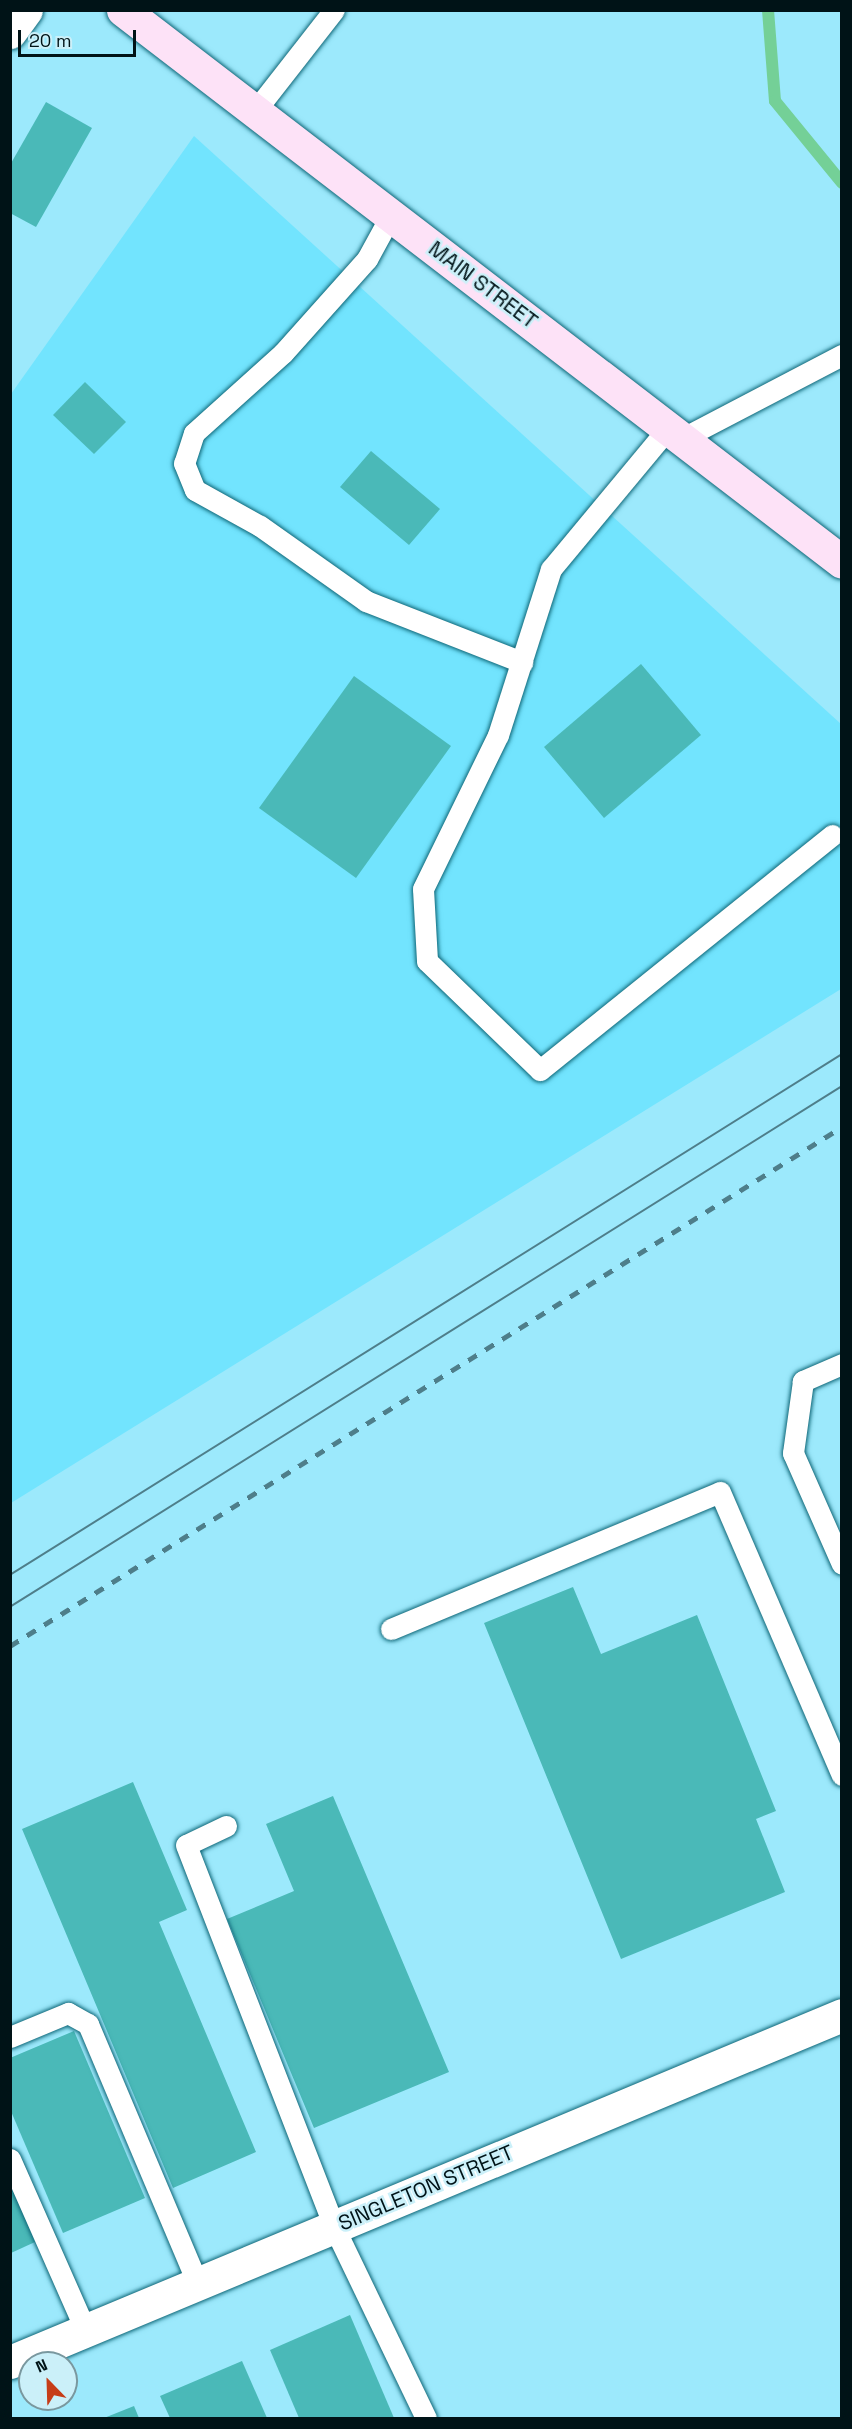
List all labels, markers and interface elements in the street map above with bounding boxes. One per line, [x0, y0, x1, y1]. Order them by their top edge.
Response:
scale bar [21, 18, 140, 56]
text: 20 m [29, 29, 72, 52]
street label: MAIN STREET [424, 236, 542, 334]
street label: SINGLETON STREET [335, 2140, 517, 2236]
north arrow [18, 2351, 78, 2411]
text: N [33, 2354, 51, 2378]

